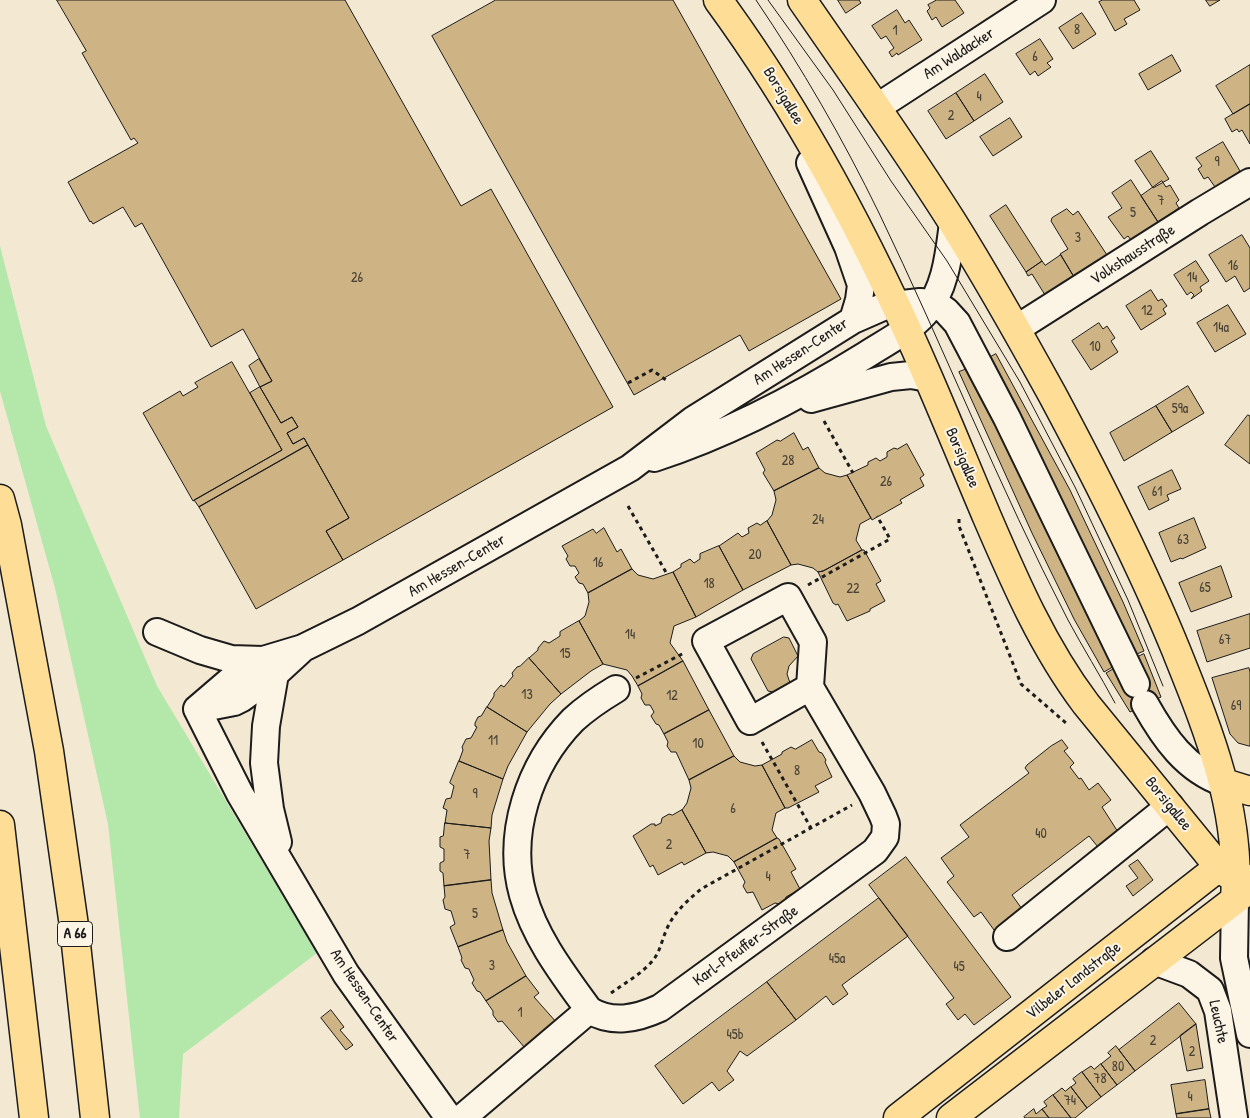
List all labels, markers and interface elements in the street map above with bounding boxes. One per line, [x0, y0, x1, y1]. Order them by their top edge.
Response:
house number: 8 [1074, 22, 1080, 38]
house number: 1 [892, 23, 898, 39]
street label: Am Waldacker [920, 24, 998, 84]
house number: 6 [1032, 49, 1038, 65]
street label: Borsigallee [758, 64, 808, 128]
house number: 4 [976, 89, 982, 105]
house number: 2 [948, 108, 954, 124]
house number: 9 [1214, 154, 1220, 170]
house number: 7 [1158, 193, 1164, 209]
house number: 5 [1130, 205, 1136, 221]
street label: Volkshausstraße [1087, 221, 1179, 289]
house number: 3 [1075, 230, 1081, 246]
house number: 16 [1228, 258, 1238, 274]
house number: 26 [351, 270, 363, 286]
house number: 14 [1187, 270, 1197, 286]
house number: 12 [1141, 303, 1153, 319]
street label: Am Hessen-Center [750, 314, 852, 390]
house number: 14a [1213, 320, 1229, 336]
house number: 10 [1089, 339, 1101, 355]
house number: 59a [1172, 401, 1188, 417]
street label: Borsigallee [941, 425, 983, 491]
house number: 28 [782, 453, 794, 469]
house number: 26 [880, 474, 892, 490]
house number: 61 [1152, 484, 1162, 500]
house number: 24 [812, 512, 824, 528]
street label: Am Hessen-Center [405, 530, 509, 602]
house number: 63 [1177, 532, 1189, 548]
house number: 20 [749, 547, 761, 563]
house number: 16 [593, 555, 603, 571]
house number: 18 [703, 576, 715, 592]
house number: 65 [1199, 580, 1211, 596]
house number: 22 [846, 581, 860, 597]
house number: 14 [625, 627, 635, 643]
house number: 67 [1219, 632, 1231, 648]
house number: 15 [559, 646, 571, 662]
house number: 13 [521, 687, 533, 703]
house number: 12 [666, 688, 678, 704]
house number: 69 [1231, 698, 1241, 714]
house number: 11 [488, 733, 498, 749]
house number: 10 [692, 736, 704, 752]
house number: 8 [794, 763, 800, 779]
street label: Borsigallee [1141, 773, 1195, 835]
house number: 9 [472, 786, 478, 802]
house number: 6 [730, 801, 736, 817]
house number: 40 [1035, 826, 1047, 842]
house number: 2 [666, 837, 672, 853]
house number: 7 [464, 847, 470, 863]
house number: 4 [765, 869, 771, 885]
street label: Karl-Pfeuffer-Straße [690, 901, 802, 991]
house number: 5 [472, 906, 478, 922]
road number: A 66 [58, 922, 92, 946]
street label: Vilbeler Landstraße [1023, 938, 1125, 1024]
street label: Am Hessen-Center [326, 945, 402, 1047]
house number: 45a [829, 951, 845, 967]
house number: 3 [489, 958, 495, 974]
house number: 45 [953, 959, 965, 975]
street label: Leuchte [1204, 999, 1232, 1045]
house number: 1 [517, 1005, 523, 1021]
house number: 45b [727, 1027, 743, 1043]
house number: 2 [1150, 1033, 1156, 1049]
house number: 2 [1189, 1044, 1195, 1060]
house number: 80 [1112, 1059, 1124, 1075]
house number: 78 [1094, 1071, 1106, 1087]
house number: 4 [1187, 1089, 1193, 1105]
house number: 74 [1064, 1093, 1076, 1109]

